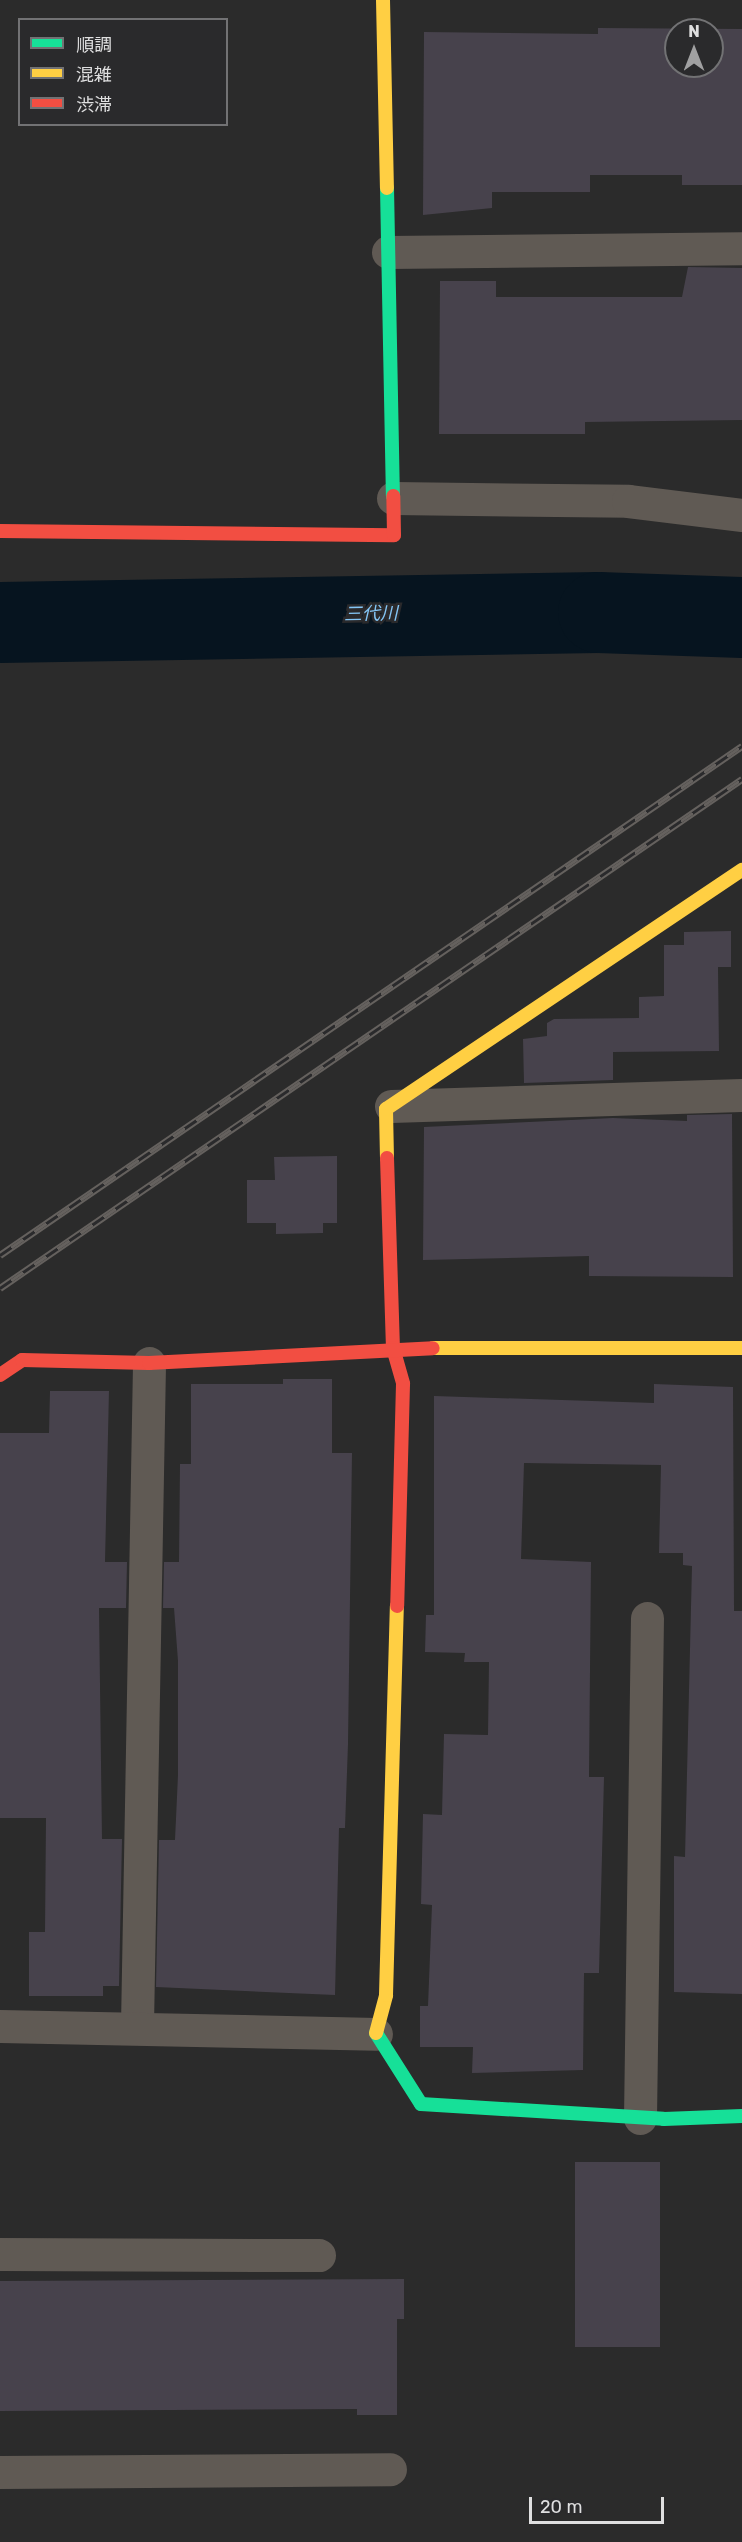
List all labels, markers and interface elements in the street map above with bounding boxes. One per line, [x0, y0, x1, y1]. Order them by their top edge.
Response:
legend [18, 18, 228, 126]
north arrow [664, 18, 724, 78]
text: N [688, 22, 700, 41]
text: 順調 [76, 34, 112, 56]
text: 混雑 [76, 64, 112, 86]
text: 渋滞 [76, 94, 112, 116]
water label: 三代川 [344, 603, 398, 625]
scale bar [532, 2485, 667, 2523]
text: 20 m [540, 2496, 582, 2518]

